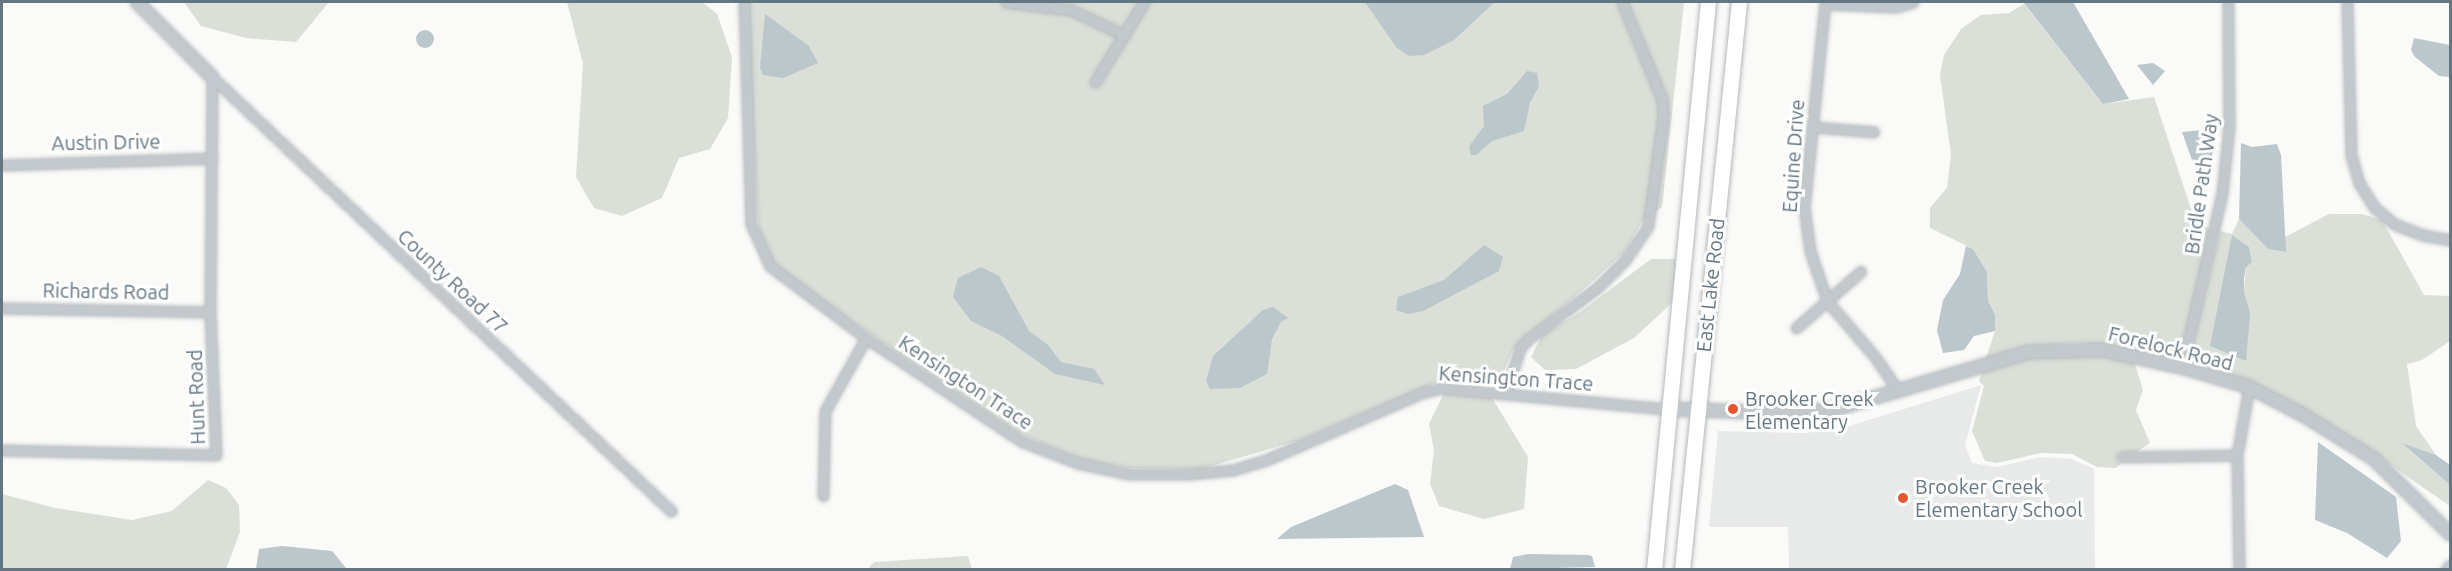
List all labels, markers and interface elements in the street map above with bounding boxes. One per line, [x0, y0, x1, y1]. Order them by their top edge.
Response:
street label: Equine Drive [1777, 99, 1809, 213]
street label: Bridle Path Way [2179, 112, 2223, 256]
street label: Austin Drive [51, 129, 161, 155]
street label: East Lake Road [1691, 217, 1729, 353]
street label: County Road 77 [393, 224, 513, 338]
street label: Richards Road [42, 278, 170, 304]
street label: Forelock Road [2106, 321, 2236, 375]
street label: Kensington Trace [895, 330, 1037, 434]
street label: Hunt Road [182, 349, 210, 445]
street label: Kensington Trace [1438, 361, 1594, 395]
place label: Brooker Creek Elementary [1745, 386, 1874, 433]
marker: Brooker Creek Elementary [1726, 402, 1740, 416]
place label: Brooker Creek Elementary School [1915, 474, 2082, 521]
marker: Brooker Creek Elementary School [1896, 491, 1910, 505]

